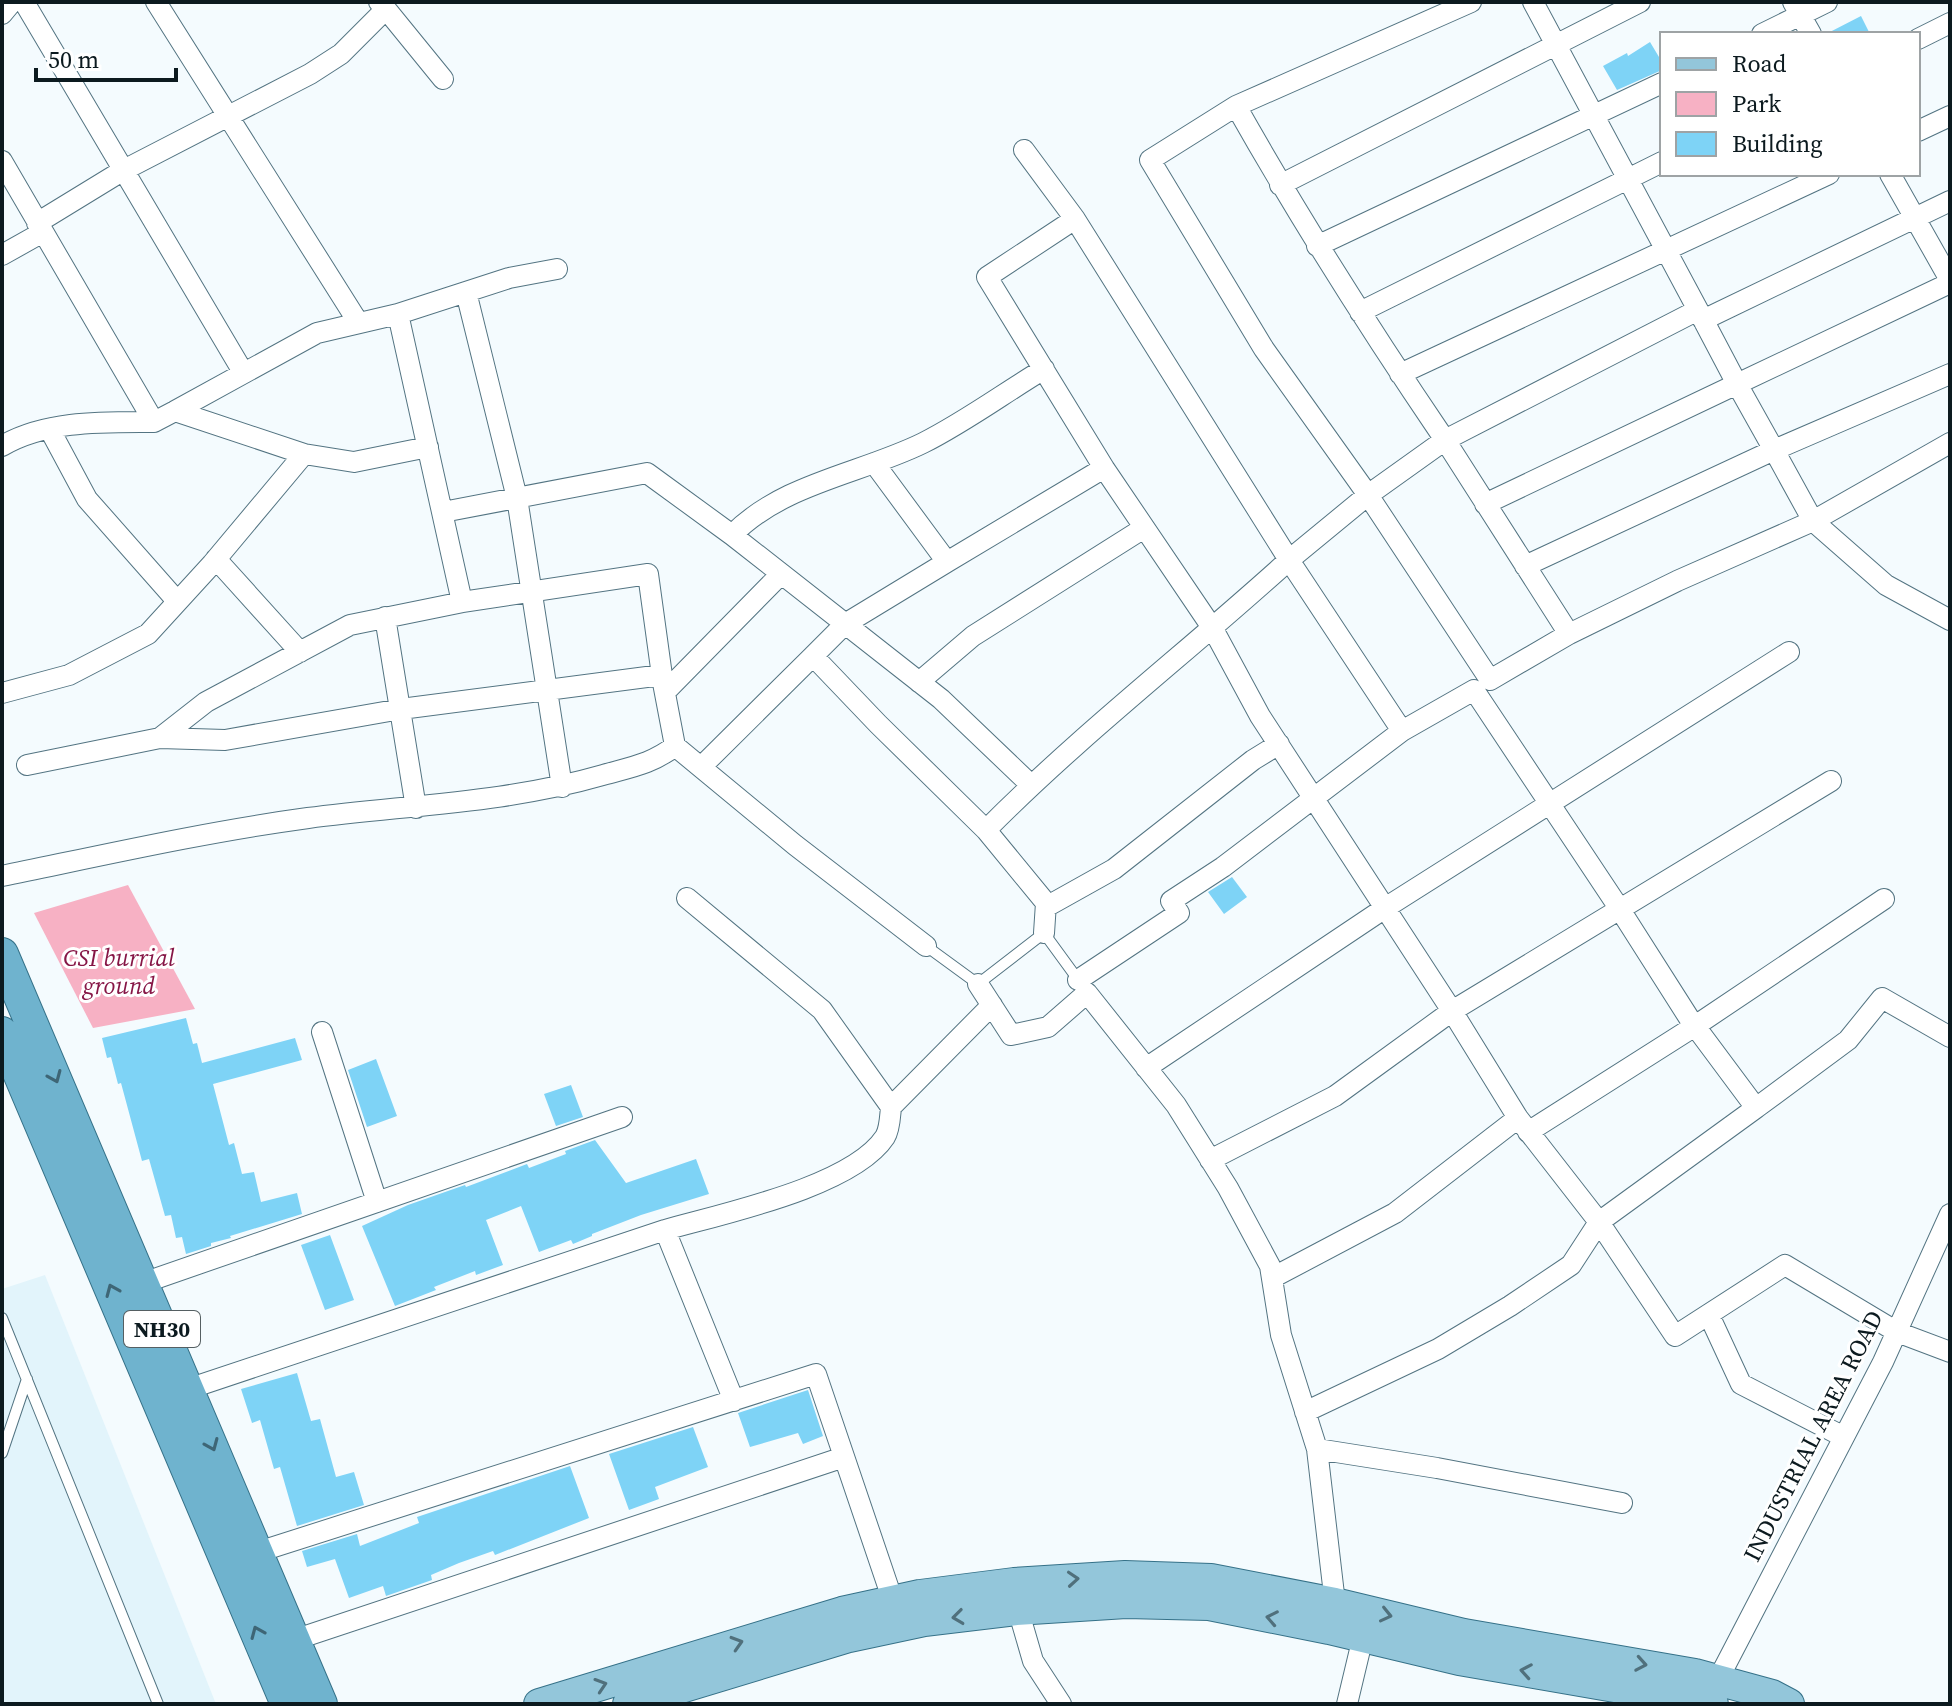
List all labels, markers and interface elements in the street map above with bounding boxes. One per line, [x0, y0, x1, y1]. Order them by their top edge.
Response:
scale bar [36, 32, 176, 82]
legend [1660, 32, 1920, 176]
text: 50 m [48, 43, 99, 76]
text: Road [1732, 47, 1787, 80]
text: Park [1732, 87, 1782, 120]
text: Building [1732, 127, 1823, 160]
park label: CSI burrial ground [63, 941, 175, 1002]
one-way arrow [45, 1069, 61, 1083]
one-way arrow [105, 1283, 121, 1298]
street label: INDUSTRIAL AREA ROAD [1735, 1305, 1891, 1567]
road number: NH30 [124, 1311, 200, 1347]
one-way arrow [203, 1437, 219, 1451]
one-way arrow [1067, 1571, 1080, 1588]
one-way arrow [1378, 1606, 1392, 1623]
one-way arrow [951, 1608, 965, 1625]
one-way arrow [1265, 1610, 1279, 1627]
one-way arrow [251, 1626, 267, 1640]
one-way arrow [729, 1636, 743, 1652]
one-way arrow [1634, 1655, 1648, 1672]
one-way arrow [1520, 1664, 1533, 1681]
one-way arrow [593, 1678, 607, 1694]

